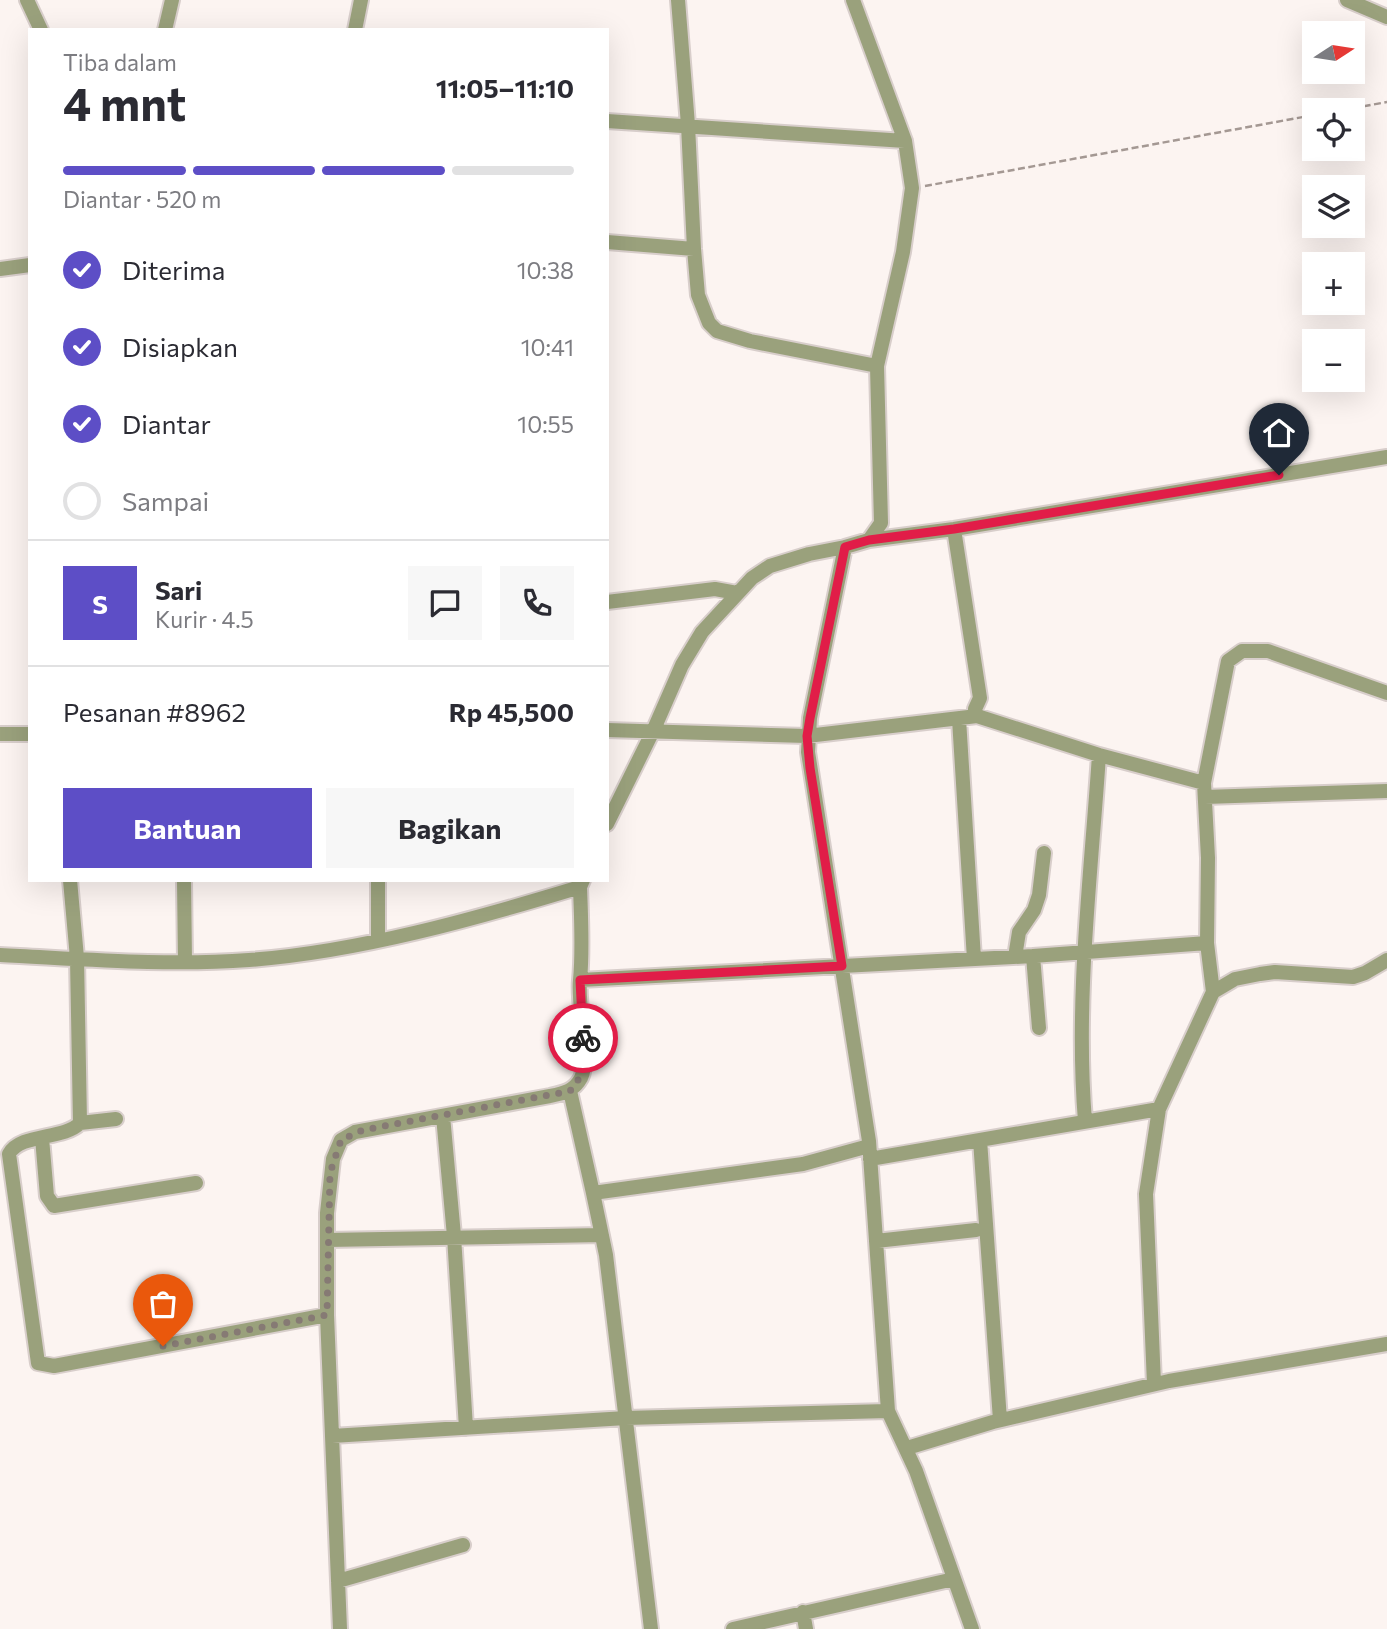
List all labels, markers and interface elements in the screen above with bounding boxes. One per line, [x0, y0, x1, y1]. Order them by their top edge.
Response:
north arrow [1302, 21, 1365, 84]
map controls [1302, 21, 1365, 392]
text: Tiba dalam [63, 48, 177, 76]
text: 11:05–11:10 [436, 72, 574, 103]
text: 4 mnt [63, 74, 186, 130]
button: locate [1302, 98, 1365, 161]
button: layers [1302, 175, 1365, 238]
text: Diantar · 520 m [63, 185, 221, 213]
icon: check [63, 251, 101, 289]
button: + [1302, 252, 1365, 315]
text: Diterima [122, 254, 225, 285]
text: 10:38 [517, 256, 574, 284]
icon: check [63, 328, 101, 366]
button: − [1302, 329, 1365, 392]
text: Disiapkan [122, 331, 238, 362]
text: 10:41 [521, 333, 574, 361]
pin [1249, 403, 1309, 475]
icon: check [63, 405, 101, 443]
text: Diantar [122, 408, 211, 439]
text: 10:55 [517, 410, 574, 438]
icon: home [1260, 414, 1298, 452]
text: Sampai [122, 485, 209, 516]
button: chat [408, 566, 482, 640]
button: phone [500, 566, 574, 640]
text: Sari [155, 574, 202, 605]
text: S [92, 588, 108, 619]
text: Kurir · 4.5 [155, 605, 254, 633]
text: Pesanan #8962 [63, 696, 246, 727]
text: Rp 45,500 [449, 696, 574, 727]
button: Bantuan [63, 788, 312, 868]
button: Bagikan [326, 788, 574, 868]
courier [548, 1003, 618, 1073]
icon: bike [564, 1019, 602, 1057]
pin [133, 1274, 193, 1346]
icon: bag [144, 1285, 182, 1323]

